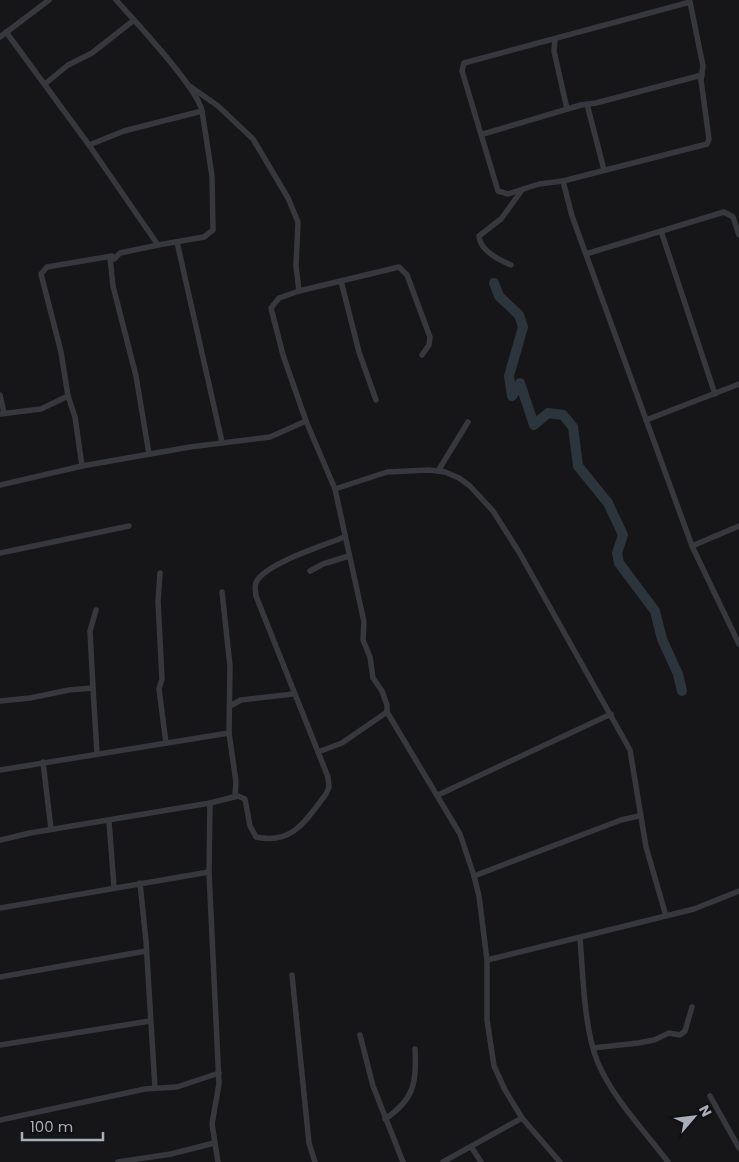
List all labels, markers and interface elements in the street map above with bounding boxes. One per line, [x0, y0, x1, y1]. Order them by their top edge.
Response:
north arrow [669, 1092, 719, 1142]
text: N [694, 1102, 717, 1120]
scale bar [22, 1110, 104, 1142]
text: 100 m [30, 1116, 73, 1137]

